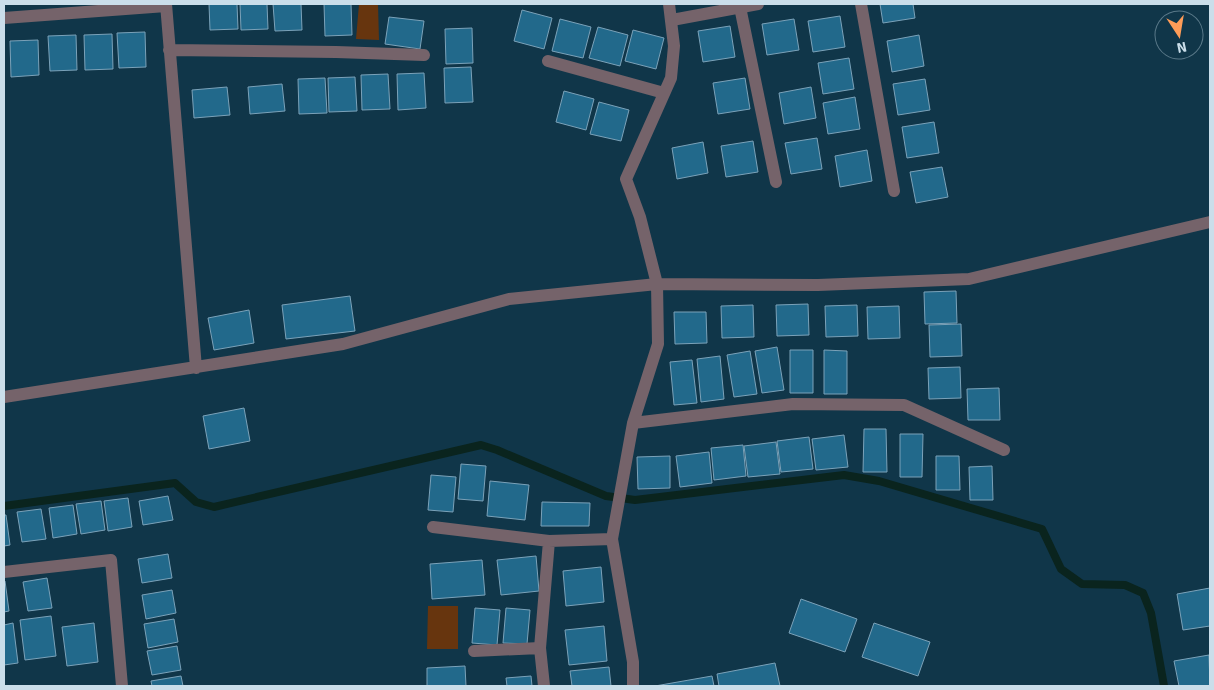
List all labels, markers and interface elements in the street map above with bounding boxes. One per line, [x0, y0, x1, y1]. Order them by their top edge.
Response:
north arrow [1154, 10, 1204, 60]
text: N [1175, 38, 1188, 57]

